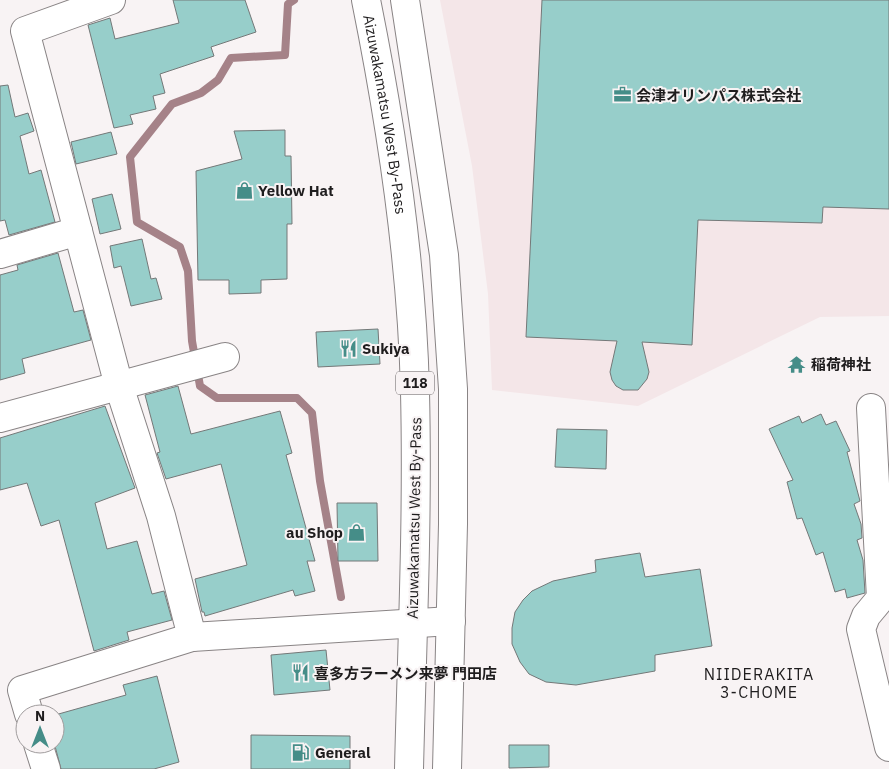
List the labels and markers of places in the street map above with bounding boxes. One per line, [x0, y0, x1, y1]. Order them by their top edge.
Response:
office icon: 会津オリンパス株式会社 [612, 85, 632, 105]
place label: 会津オリンパス株式会社 [636, 86, 801, 105]
shop icon: Yellow Hat [234, 180, 254, 200]
place label: Yellow Hat [258, 181, 334, 200]
restaurant icon: Sukiya [338, 338, 358, 358]
place label: Sukiya [362, 339, 410, 358]
temple icon: 稲荷神社 [787, 354, 807, 374]
place label: 稲荷神社 [811, 355, 871, 374]
shop icon: au Shop [347, 522, 367, 542]
place label: au Shop [286, 523, 343, 542]
restaurant icon: 喜多方ラーメン来夢 門田店 [290, 663, 310, 683]
place label: 喜多方ラーメン来夢 門田店 [314, 664, 497, 683]
fuel station icon: General [291, 742, 311, 762]
place label: General [315, 743, 371, 762]

